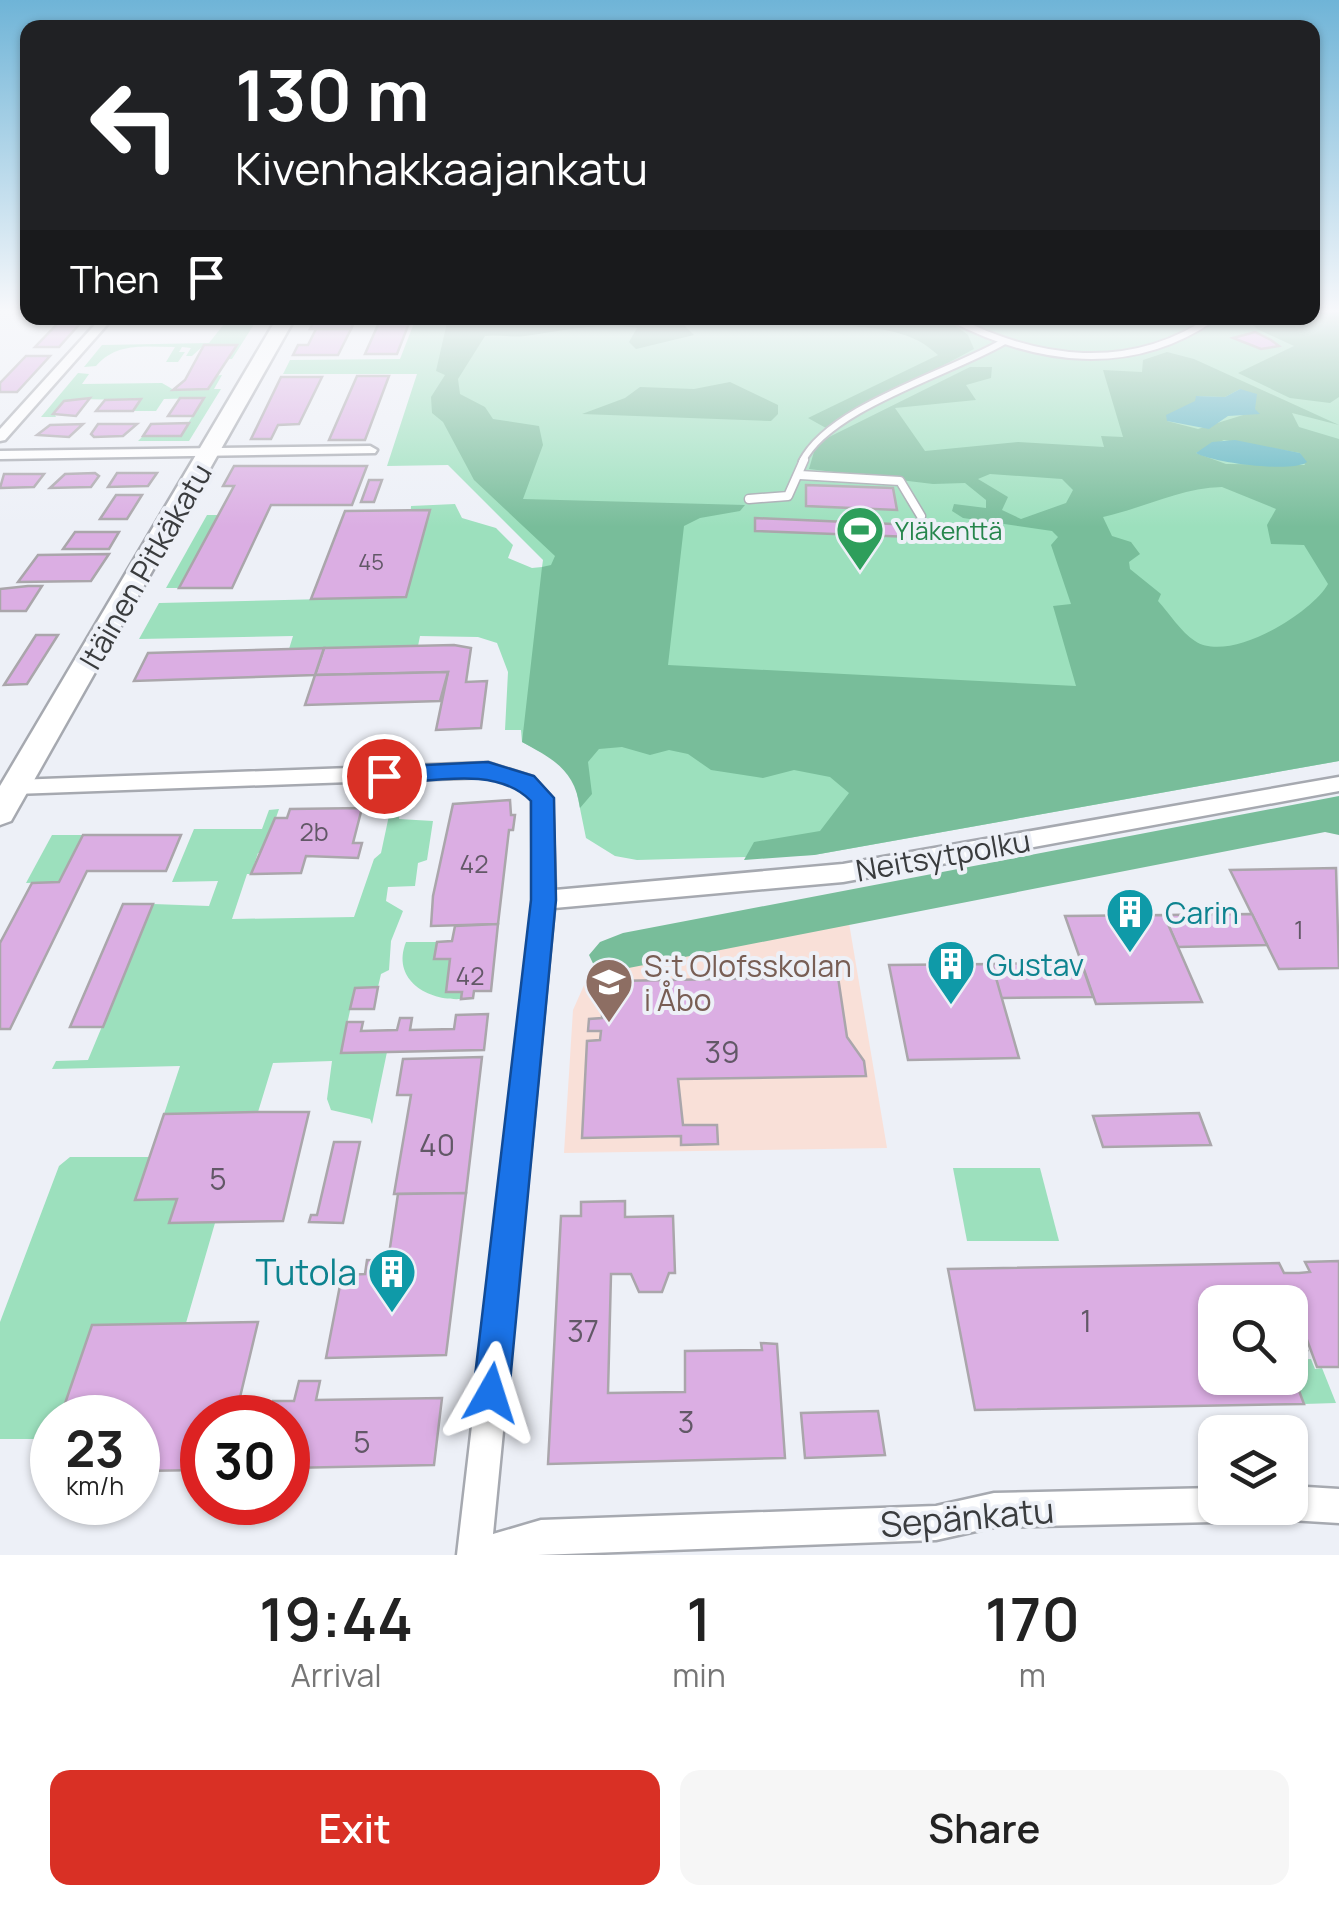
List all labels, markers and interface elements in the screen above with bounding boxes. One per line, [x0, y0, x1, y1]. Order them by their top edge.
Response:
text: 130 m [235, 46, 429, 142]
icon: left [70, 60, 200, 190]
text: Kivenhakkaajankatu [235, 137, 648, 199]
icon: arrive [179, 250, 234, 305]
text: Then [70, 252, 159, 304]
street label: Itäinen Pitkäkatu [69, 456, 221, 676]
sports icon: Yläkenttä [834, 504, 886, 572]
place label: Yläkenttä [895, 513, 1002, 548]
house number: 45 [358, 547, 384, 577]
pin [342, 734, 427, 819]
icon: arrive [357, 749, 412, 804]
house number: 2b [299, 814, 329, 849]
street label: Neitsytpolku [853, 819, 1033, 891]
house number: 42 [460, 846, 489, 881]
building icon: Carin [1104, 886, 1156, 954]
place label: Carin [1165, 892, 1239, 933]
house number: 1 [1294, 912, 1304, 947]
building icon: Gustav [925, 938, 977, 1006]
place label: Gustav [986, 944, 1084, 985]
place label: S:t Olofsskolan i Åbo [644, 945, 852, 1020]
school or university icon: S:t Olofsskolan i Åbo [583, 956, 635, 1024]
house number: 42 [456, 958, 485, 993]
house number: 39 [704, 1031, 740, 1072]
house number: 40 [419, 1124, 455, 1165]
house number: 5 [209, 1158, 227, 1199]
building icon: Tutola [366, 1246, 418, 1314]
place label: Tutola [255, 1248, 357, 1296]
map controls [1198, 1285, 1308, 1525]
button: search [1198, 1285, 1308, 1395]
house number: 1 [1080, 1300, 1092, 1341]
house number: 37 [567, 1310, 599, 1351]
position arrow [439, 1341, 543, 1445]
speed limit sign: 30 [180, 1395, 310, 1525]
house number: 3 [678, 1401, 694, 1442]
text: 23 [66, 1414, 124, 1482]
button: layers [1198, 1415, 1308, 1525]
house number: 5 [353, 1421, 371, 1462]
text: km/h [66, 1468, 124, 1503]
street label: Sepänkatu [878, 1486, 1056, 1548]
text: 19:44 [259, 1577, 413, 1659]
text: 1 [686, 1577, 712, 1659]
text: 170 [985, 1577, 1080, 1659]
text: Arrival [290, 1653, 382, 1697]
text: min [672, 1653, 726, 1697]
text: m [1019, 1653, 1046, 1697]
button: Exit [50, 1770, 660, 1885]
button: Share [680, 1770, 1289, 1885]

